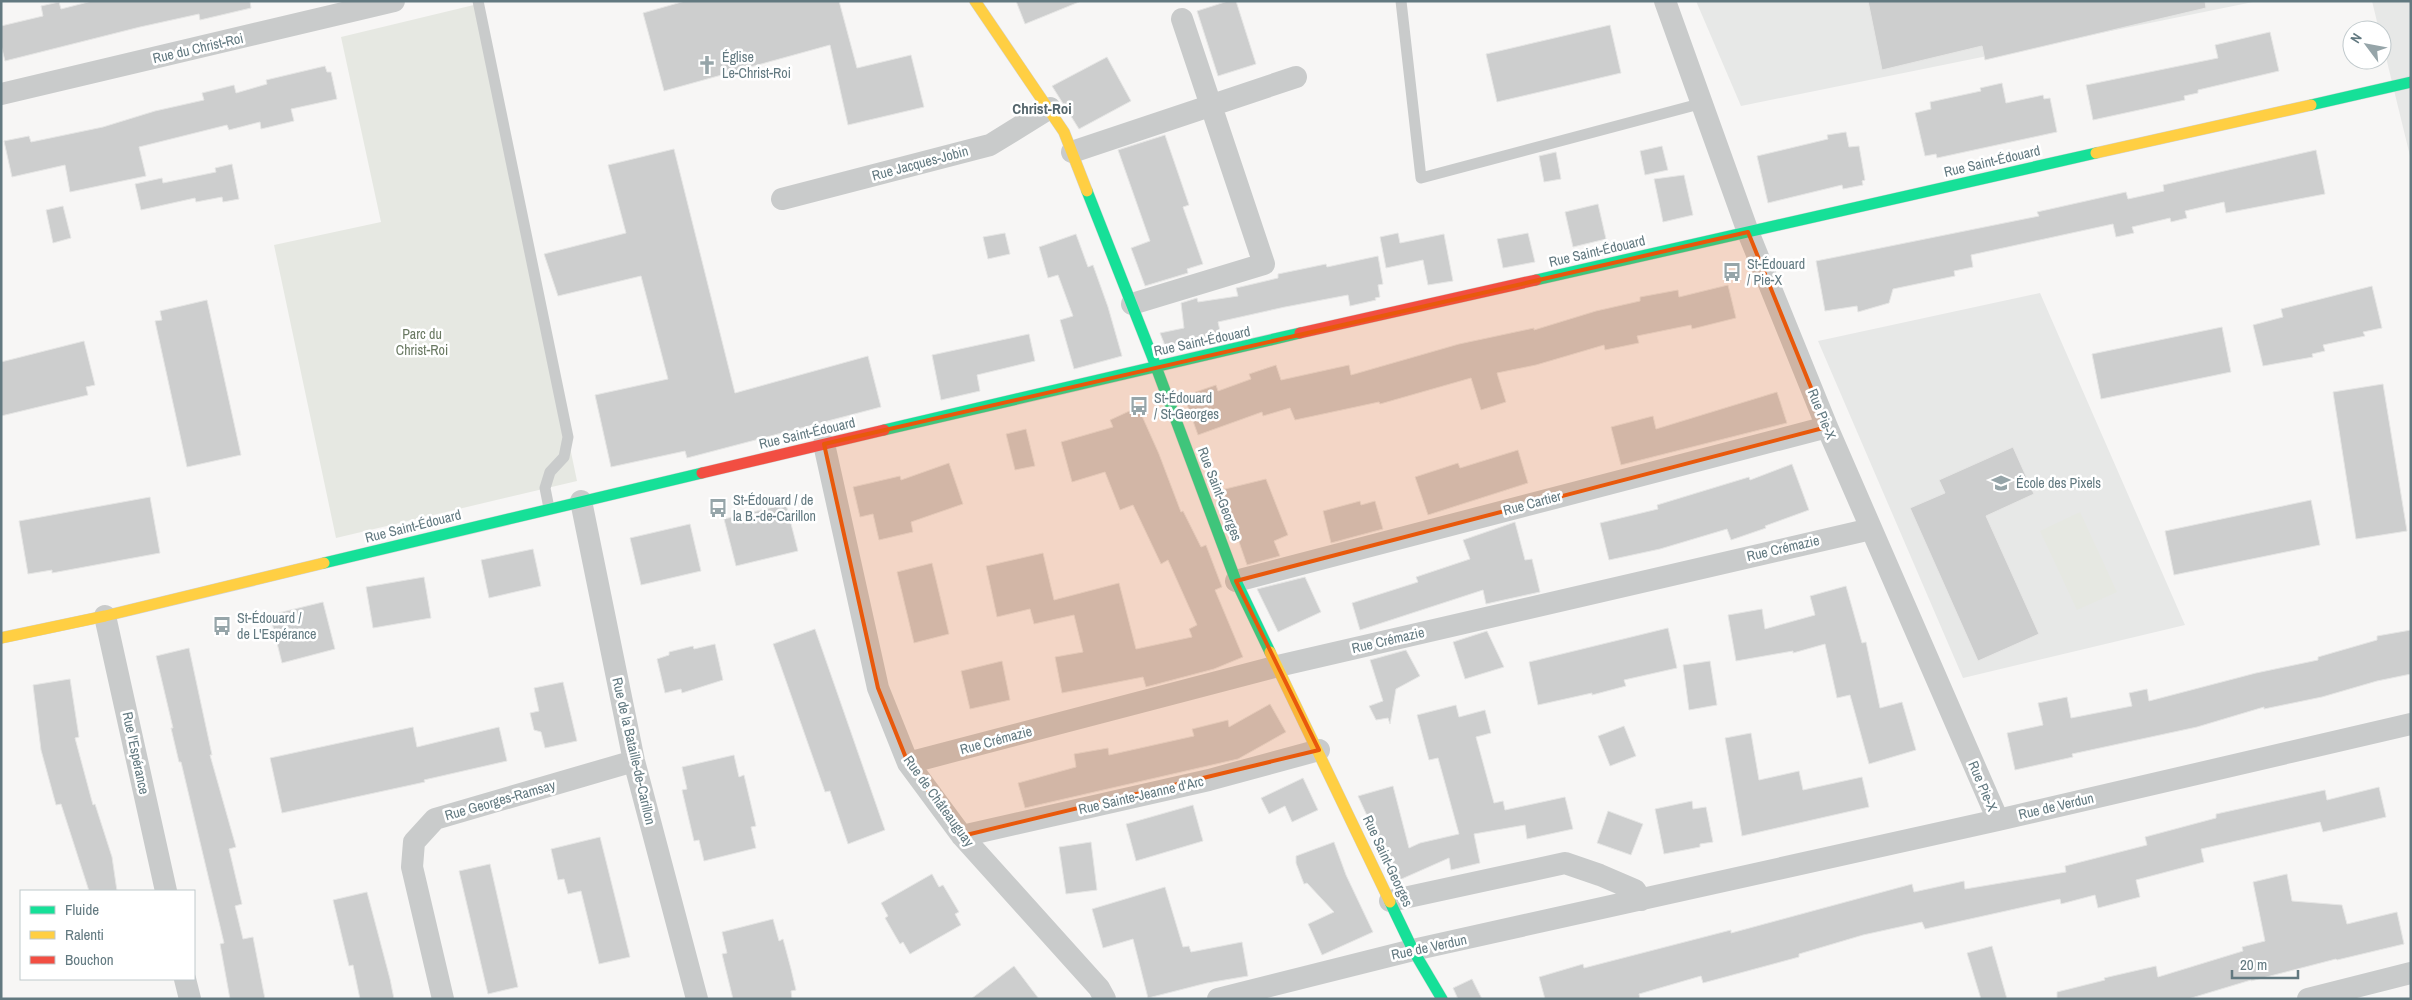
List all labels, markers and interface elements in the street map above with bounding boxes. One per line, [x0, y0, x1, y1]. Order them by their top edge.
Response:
north arrow [2342, 20, 2392, 70]
street label: Rue du Christ-Roi [151, 29, 245, 67]
text: N [2346, 30, 2366, 46]
place label: Église Le-Christ-Roi [722, 48, 791, 82]
church icon: Église Le-Christ-Roi [696, 54, 718, 76]
district label: Christ-Roi [1012, 98, 1072, 119]
street label: Rue Saint-Édouard [1942, 141, 2042, 181]
street label: Rue Jacques-Jobin [870, 142, 970, 184]
street label: Rue Saint-Édouard [1547, 231, 1647, 271]
place label: St-Édouard / Pie-X [1747, 255, 1805, 289]
bus stop icon: St-Édouard / Pie-X [1721, 261, 1743, 283]
street label: Rue Saint-Édouard [1152, 322, 1252, 360]
park label: Parc du Christ-Roi [396, 325, 448, 359]
street label: Rue Pie-X [1804, 386, 1840, 442]
place label: St-Édouard / St-Georges [1154, 389, 1219, 423]
bus stop icon: St-Édouard / St-Georges [1128, 395, 1150, 417]
street label: Rue Saint-Édouard [757, 413, 857, 453]
street label: Rue Saint-Georges [1194, 445, 1246, 544]
school or university icon: École des Pixels [1990, 472, 2012, 494]
place label: École des Pixels [2016, 474, 2101, 492]
street label: Rue Cartier [1501, 487, 1563, 519]
place label: St-Édouard / de la B.-de-Carillon [733, 491, 816, 525]
bus stop icon: St-Édouard / de la B.-de-Carillon [707, 497, 729, 519]
street label: Rue Saint-Édouard [363, 505, 463, 547]
street label: Rue Crémazie [1745, 531, 1821, 565]
place label: St-Édouard / de L'Espérance [237, 609, 316, 643]
bus stop icon: St-Édouard / de L'Espérance [211, 615, 233, 637]
street label: Rue Crémazie [1350, 623, 1426, 657]
street label: Rue de la Bataille-de-Carillon [608, 676, 660, 826]
street label: Rue l'Espérance [118, 710, 154, 796]
street label: Rue Crémazie [958, 722, 1034, 758]
street label: Rue de Châteauguay [900, 752, 978, 850]
street label: Rue Pie-X [1964, 758, 2002, 814]
street label: Rue Sainte-Jeanne d'Arc [1077, 772, 1206, 818]
street label: Rue Georges-Ramsay [443, 776, 558, 824]
street label: Rue de Verdun [2017, 789, 2095, 823]
street label: Rue Saint-Georges [1359, 812, 1417, 910]
legend [20, 890, 195, 980]
text: Fluide [65, 899, 99, 920]
text: Ralenti [65, 924, 104, 945]
street label: Rue de Verdun [1390, 930, 1468, 964]
scale bar [2232, 948, 2298, 980]
text: Bouchon [65, 949, 114, 970]
text: 20 m [2240, 954, 2267, 975]

